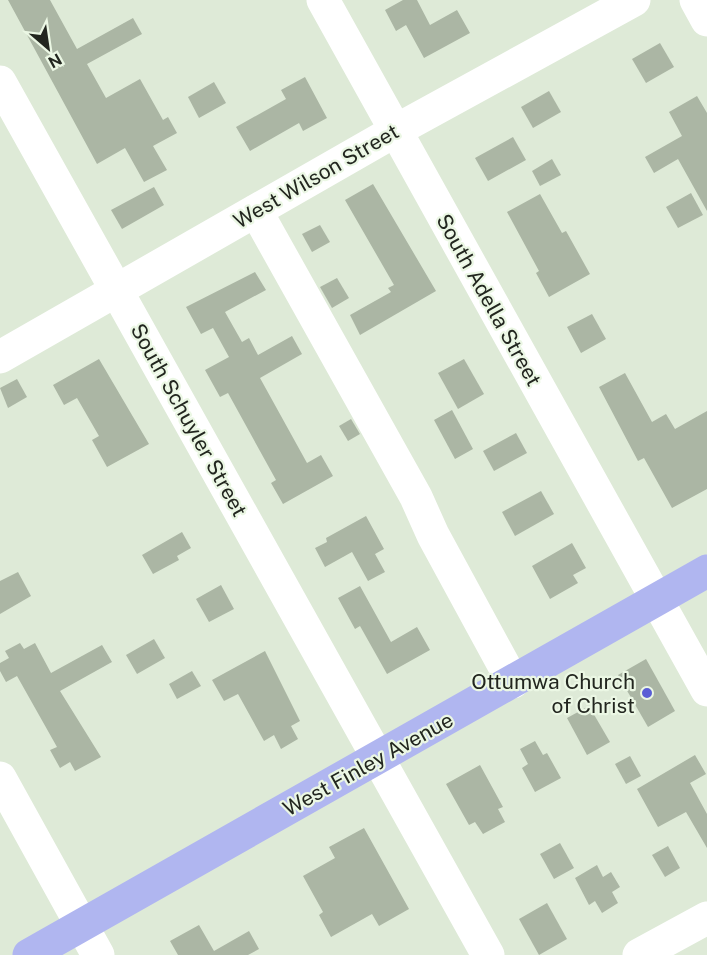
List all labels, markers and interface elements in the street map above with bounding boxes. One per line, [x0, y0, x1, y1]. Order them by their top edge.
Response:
north arrow [18, 18, 78, 78]
text: N [45, 49, 65, 72]
street label: West Wilson Street [229, 119, 403, 233]
street label: South Adella Street [431, 210, 547, 390]
street label: South Schuyler Street [126, 319, 252, 521]
place label: Ottumwa Church of Christ [471, 669, 635, 718]
marker: Ottumwa Church of Christ [640, 686, 654, 700]
street label: West Finley Avenue [279, 707, 457, 821]

